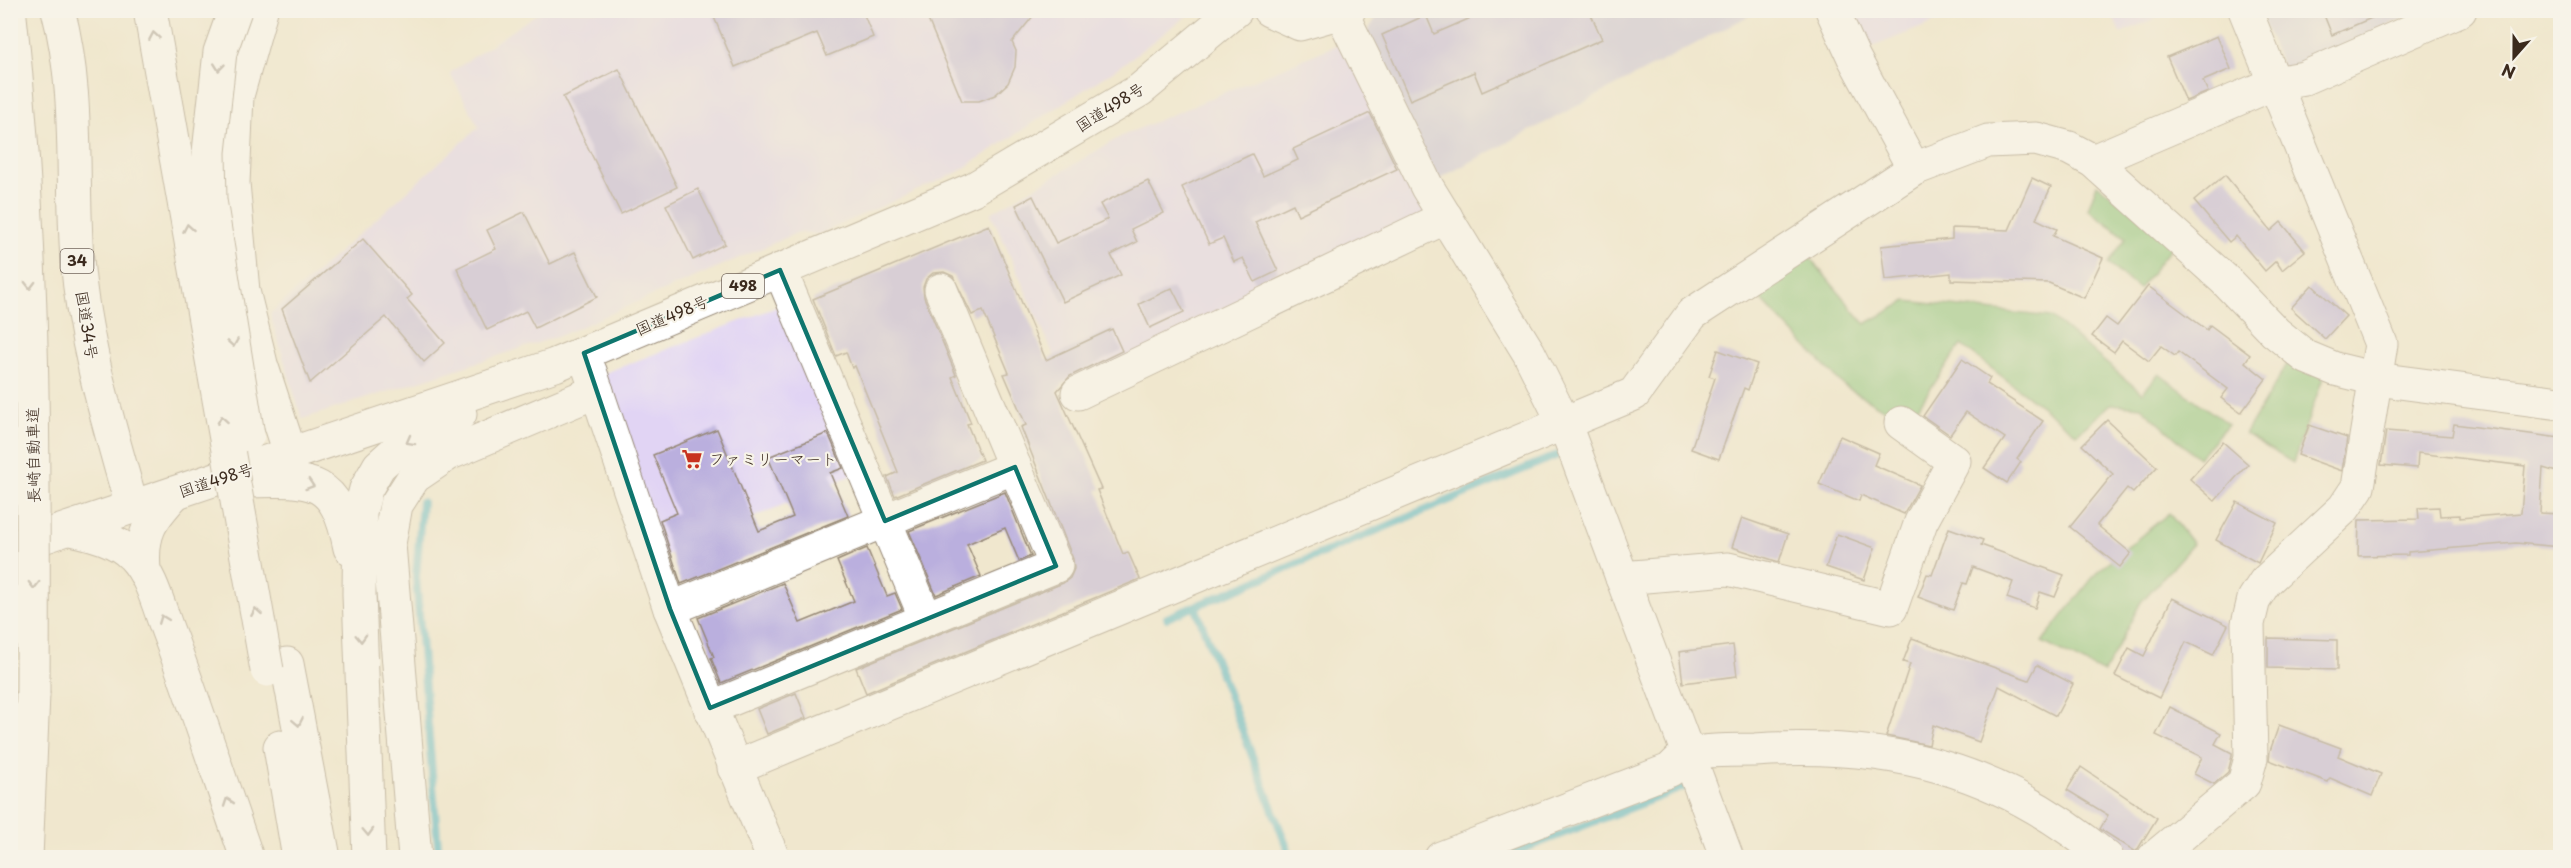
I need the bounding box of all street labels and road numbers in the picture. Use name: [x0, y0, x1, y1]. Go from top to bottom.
street label: 国道498号: [1070, 75, 1149, 137]
road number: 34: [60, 249, 94, 273]
road number: 498: [722, 274, 764, 298]
street label: 国道498号: [631, 288, 712, 340]
street label: 国道34号: [71, 289, 105, 361]
street label: 長崎自動車道: [19, 407, 45, 503]
street label: 国道498号: [175, 456, 256, 502]

